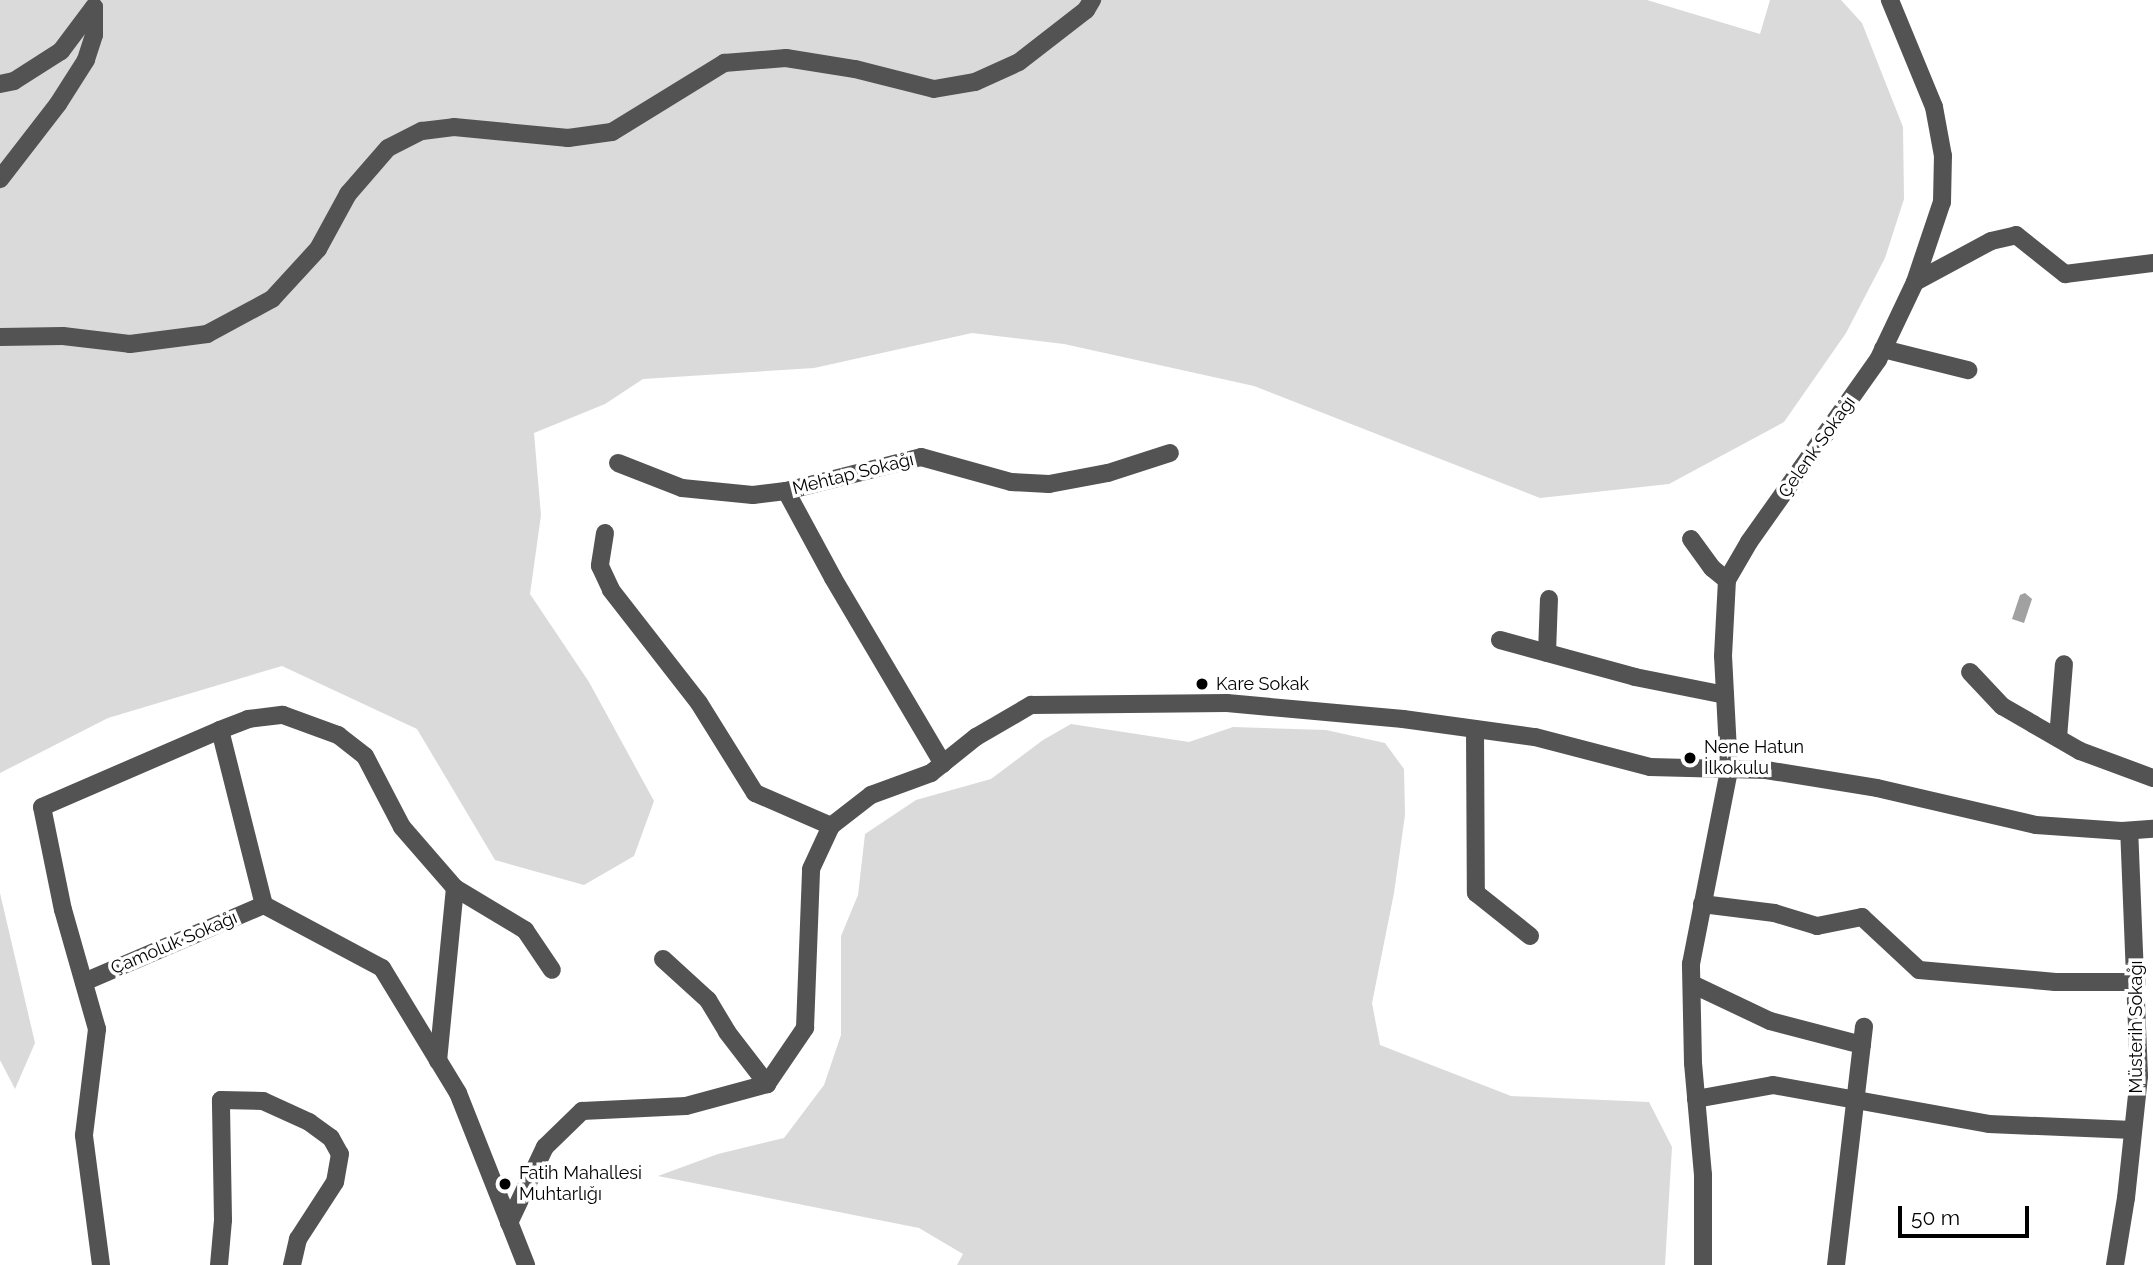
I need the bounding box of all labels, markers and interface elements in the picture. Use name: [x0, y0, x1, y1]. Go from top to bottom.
street label: Çelenk Sokağı: [1774, 392, 1860, 502]
street label: Mehtap Sokağı: [790, 449, 916, 499]
place label: Kare Sokak: [1216, 673, 1309, 695]
marker: Kare Sokak: [1194, 676, 1210, 692]
place label: Nene Hatun İlkokulu: [1704, 737, 1804, 780]
marker: Nene Hatun İlkokulu: [1682, 750, 1698, 766]
street label: Çamoluk Sokağı: [108, 907, 240, 979]
street label: Müsterih Sokağı: [2125, 961, 2147, 1093]
place label: Fatih Mahallesi Muhtarlığı: [519, 1163, 642, 1206]
marker: Fatih Mahallesi Muhtarlığı: [497, 1176, 513, 1192]
scale bar: [1901, 1192, 2032, 1236]
text: 50 m: [1911, 1205, 1960, 1230]

